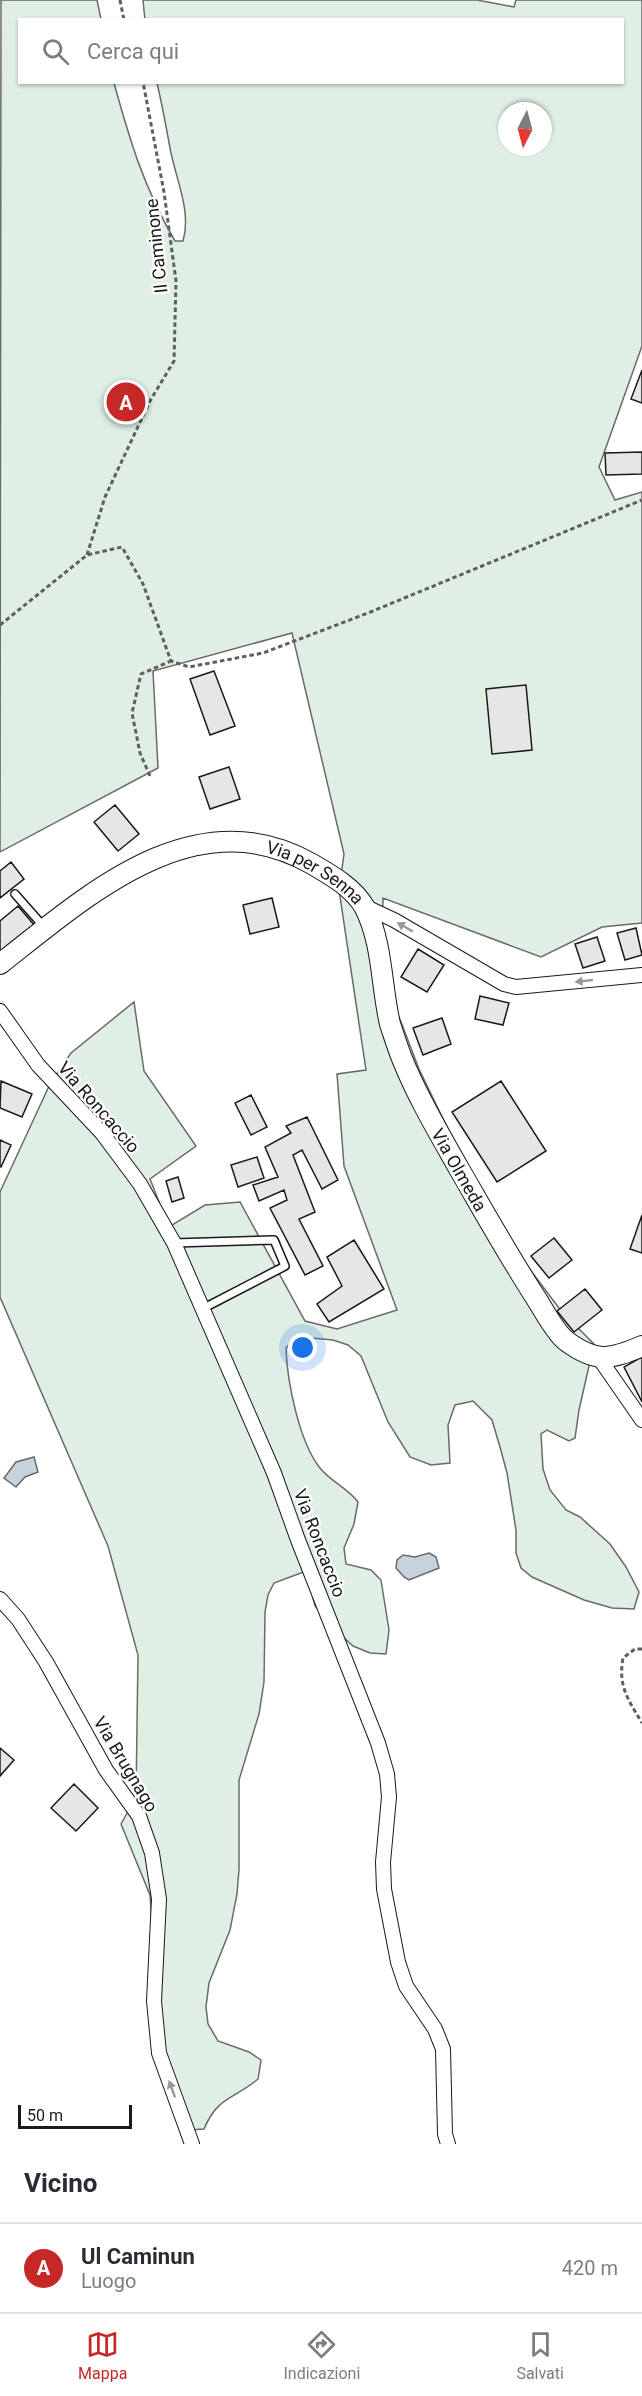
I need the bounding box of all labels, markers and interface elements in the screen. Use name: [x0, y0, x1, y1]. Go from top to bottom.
search box: [18, 18, 624, 84]
icon: search: [39, 35, 72, 68]
text: Cerca qui: [87, 39, 179, 64]
north arrow: [498, 102, 552, 156]
street label: Il Caminone: [141, 198, 171, 294]
pin: A: [106, 380, 146, 424]
street label: Via per Senna: [264, 836, 369, 908]
one-way arrow: [397, 921, 413, 932]
one-way arrow: [574, 976, 593, 986]
street label: Via Roncaccio: [54, 1057, 144, 1157]
street label: Via Olmeda: [428, 1124, 492, 1215]
your location: [288, 1333, 317, 1362]
street label: Via Roncaccio: [290, 1486, 350, 1600]
street label: Via Brugnago: [89, 1712, 163, 1816]
one-way arrow: [167, 2080, 177, 2098]
scale bar: [18, 2102, 132, 2130]
text: 50 m: [27, 2106, 63, 2125]
text: Vicino: [24, 2168, 98, 2198]
text: Ul Caminun: [81, 2244, 195, 2269]
text: A: [37, 2256, 50, 2280]
text: 420 m: [562, 2256, 618, 2280]
text: Luogo: [81, 2269, 136, 2293]
tab: Mappa: [78, 2328, 127, 2383]
tab: Indicazioni: [283, 2328, 360, 2383]
tab: Salvati: [516, 2328, 564, 2383]

